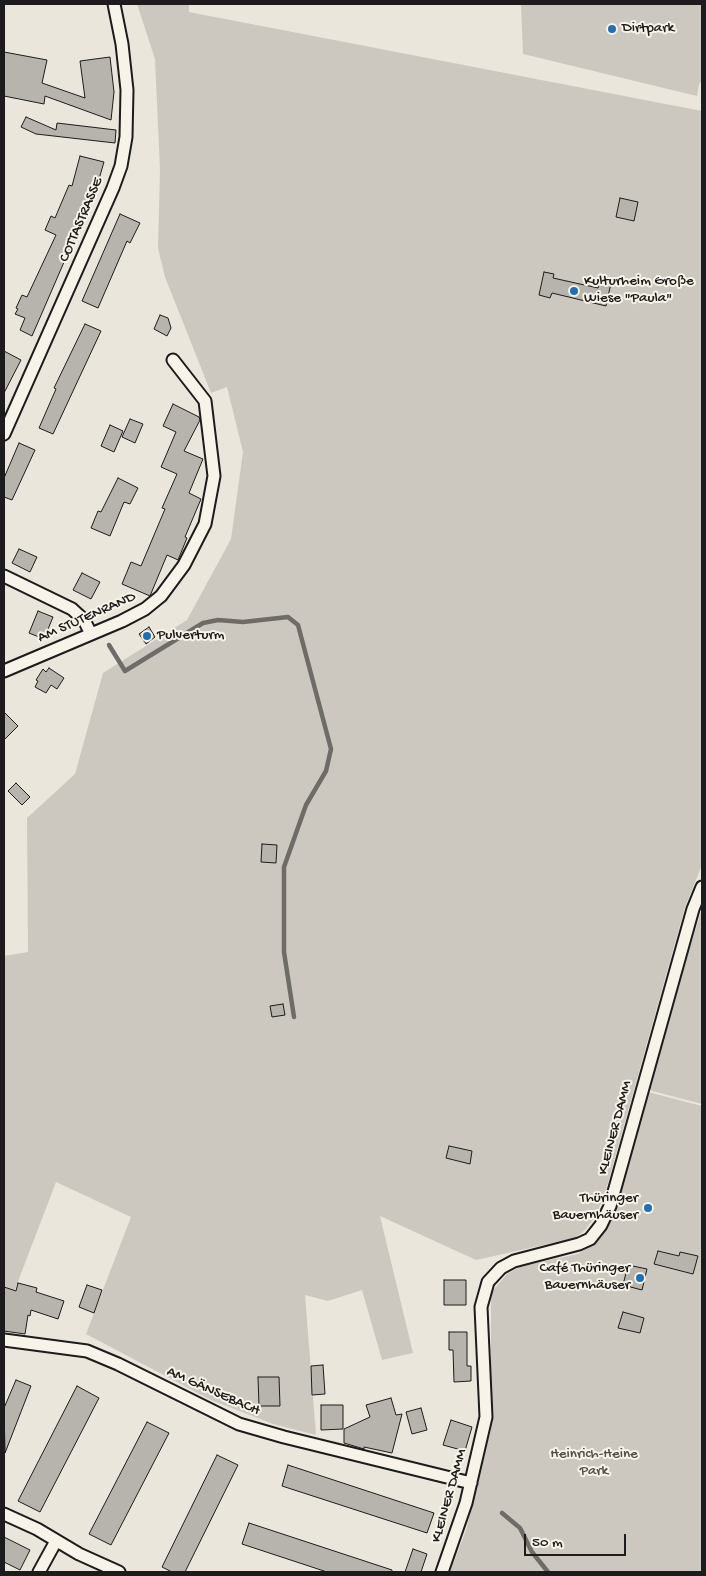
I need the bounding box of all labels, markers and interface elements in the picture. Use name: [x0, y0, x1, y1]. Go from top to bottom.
place label: Dirtpark: [622, 20, 674, 38]
marker: Dirtpark: [606, 23, 618, 35]
street label: COTTASTRASSE: [56, 175, 108, 265]
place label: Kulturheim Große Wiese "Paula": [584, 273, 694, 308]
marker: Kulturheim Große Wiese "Paula": [568, 285, 580, 297]
street label: AM STUTENRAND: [35, 588, 139, 648]
place label: Pulverturm: [157, 627, 224, 645]
marker: Pulverturm: [141, 630, 153, 642]
street label: KLEINER DAMM: [595, 1079, 637, 1177]
place label: Thüringer Bauernhäuser: [553, 1190, 638, 1225]
marker: Thüringer Bauernhäuser: [642, 1202, 654, 1214]
place label: Café Thüringer Bauernhäuser: [540, 1260, 630, 1295]
marker: Café Thüringer Bauernhäuser: [634, 1272, 646, 1284]
street label: AM GÄNSEBACH: [163, 1363, 263, 1421]
park label: Heinrich-Heine Park: [550, 1446, 638, 1481]
street label: KLEINER DAMM: [428, 1447, 472, 1545]
scale bar: [526, 1524, 628, 1556]
text: 50 m: [532, 1534, 563, 1552]

